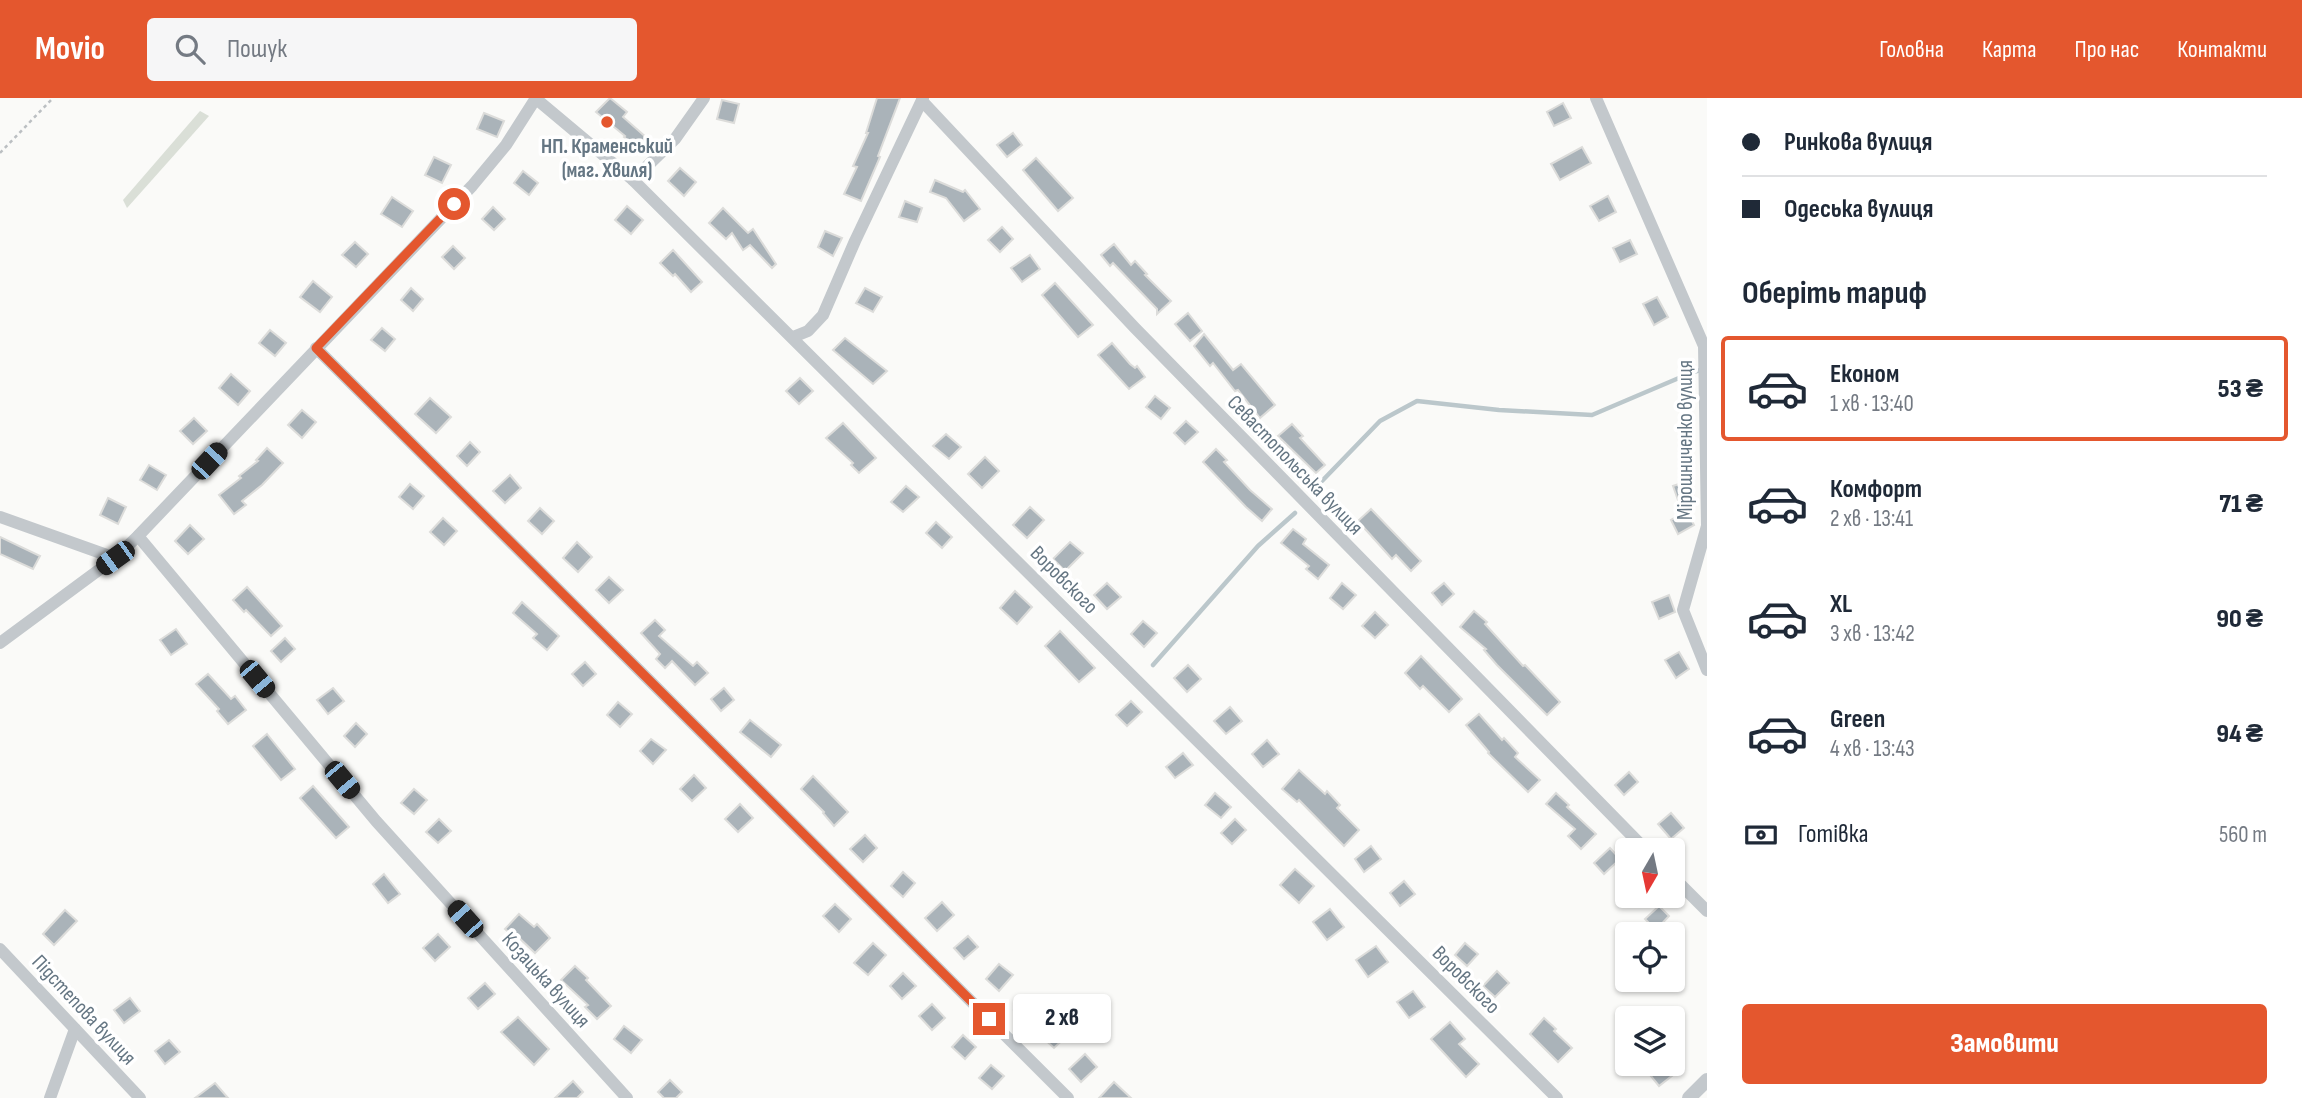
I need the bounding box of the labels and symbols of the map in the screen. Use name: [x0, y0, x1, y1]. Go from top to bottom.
marker: НП. Краменський (маг. Хвиля): [599, 114, 615, 130]
place label: НП. Краменський (маг. Хвиля): [541, 134, 673, 183]
route start: [438, 188, 470, 220]
street label: Мірошниченко вулиця: [1673, 360, 1698, 520]
street label: Севастопольська вулиця: [1222, 390, 1368, 540]
car: [187, 438, 232, 484]
car: [92, 537, 139, 579]
street label: Воровского: [1025, 541, 1103, 619]
car: [236, 656, 279, 702]
car: [321, 757, 364, 803]
north arrow: [1615, 838, 1685, 908]
car: [444, 896, 487, 942]
street label: Козацька вулиця: [497, 927, 595, 1033]
street label: Воровского: [1427, 941, 1505, 1019]
street label: Підстепова вулиця: [27, 950, 141, 1070]
callout: 2 хв: [1014, 995, 1112, 1044]
route end: [973, 1003, 1005, 1035]

